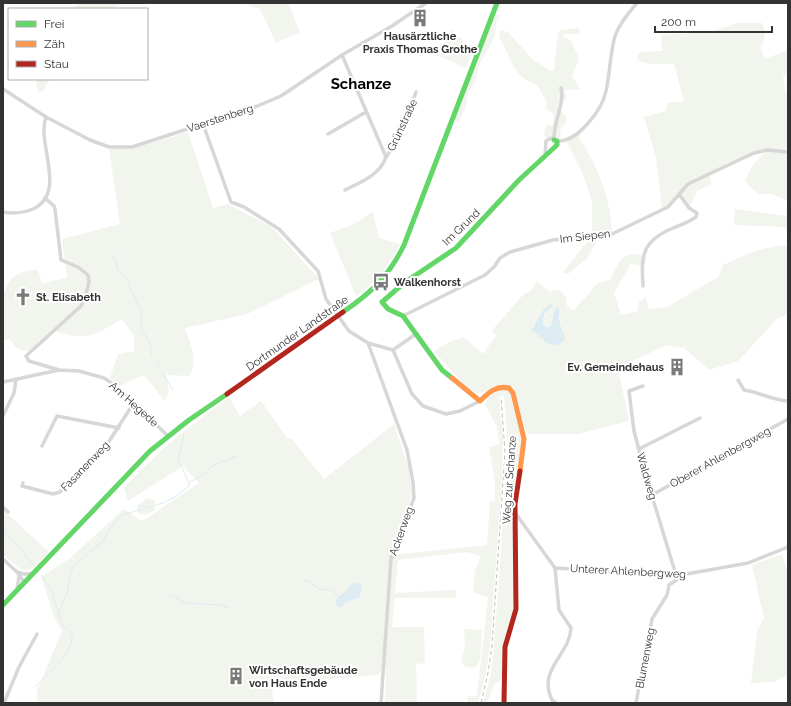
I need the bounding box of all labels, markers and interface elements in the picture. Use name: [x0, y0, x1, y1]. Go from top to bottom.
legend: [8, 8, 148, 80]
building icon: Hausärztliche Praxis Thomas Grothe: [410, 8, 430, 28]
scale bar: [655, 8, 772, 34]
text: 200 m: [661, 15, 696, 29]
text: Frei: [44, 17, 64, 31]
place label: Hausärztliche Praxis Thomas Grothe: [363, 30, 478, 56]
text: Zäh: [44, 37, 65, 51]
text: Stau: [44, 57, 69, 71]
district label: Schanze: [331, 75, 391, 93]
street label: Grünstraße: [385, 97, 420, 153]
street label: Vaerstenberg: [185, 102, 255, 135]
street label: Im Grund: [440, 206, 483, 248]
street label: Im Siepen: [559, 227, 611, 246]
bus stop icon: Walkenhorst: [371, 272, 391, 292]
place label: Walkenhorst: [394, 276, 462, 289]
church icon: St. Elisabeth: [13, 287, 33, 307]
place label: St. Elisabeth: [36, 291, 101, 304]
street label: Dortmunder Landstraße: [244, 293, 351, 374]
building icon: Ev. Gemeindehaus: [667, 357, 687, 377]
place label: Ev. Gemeindehaus: [567, 361, 665, 374]
street label: Am Hegede: [107, 379, 161, 430]
street label: Oberer Ahlenbergweg: [668, 424, 773, 491]
street label: Weg zur Schanze: [500, 435, 519, 525]
street label: Fasanenweg: [58, 439, 112, 494]
street label: Waldweg: [634, 451, 659, 501]
street label: Ackerweg: [387, 505, 416, 557]
street label: Unterer Ahlenbergweg: [570, 562, 686, 581]
street label: Blumenweg: [633, 627, 658, 690]
place label: Wirtschaftsgebäude von Haus Ende: [249, 664, 358, 690]
building icon: Wirtschaftsgebäude von Haus Ende: [226, 666, 246, 686]

